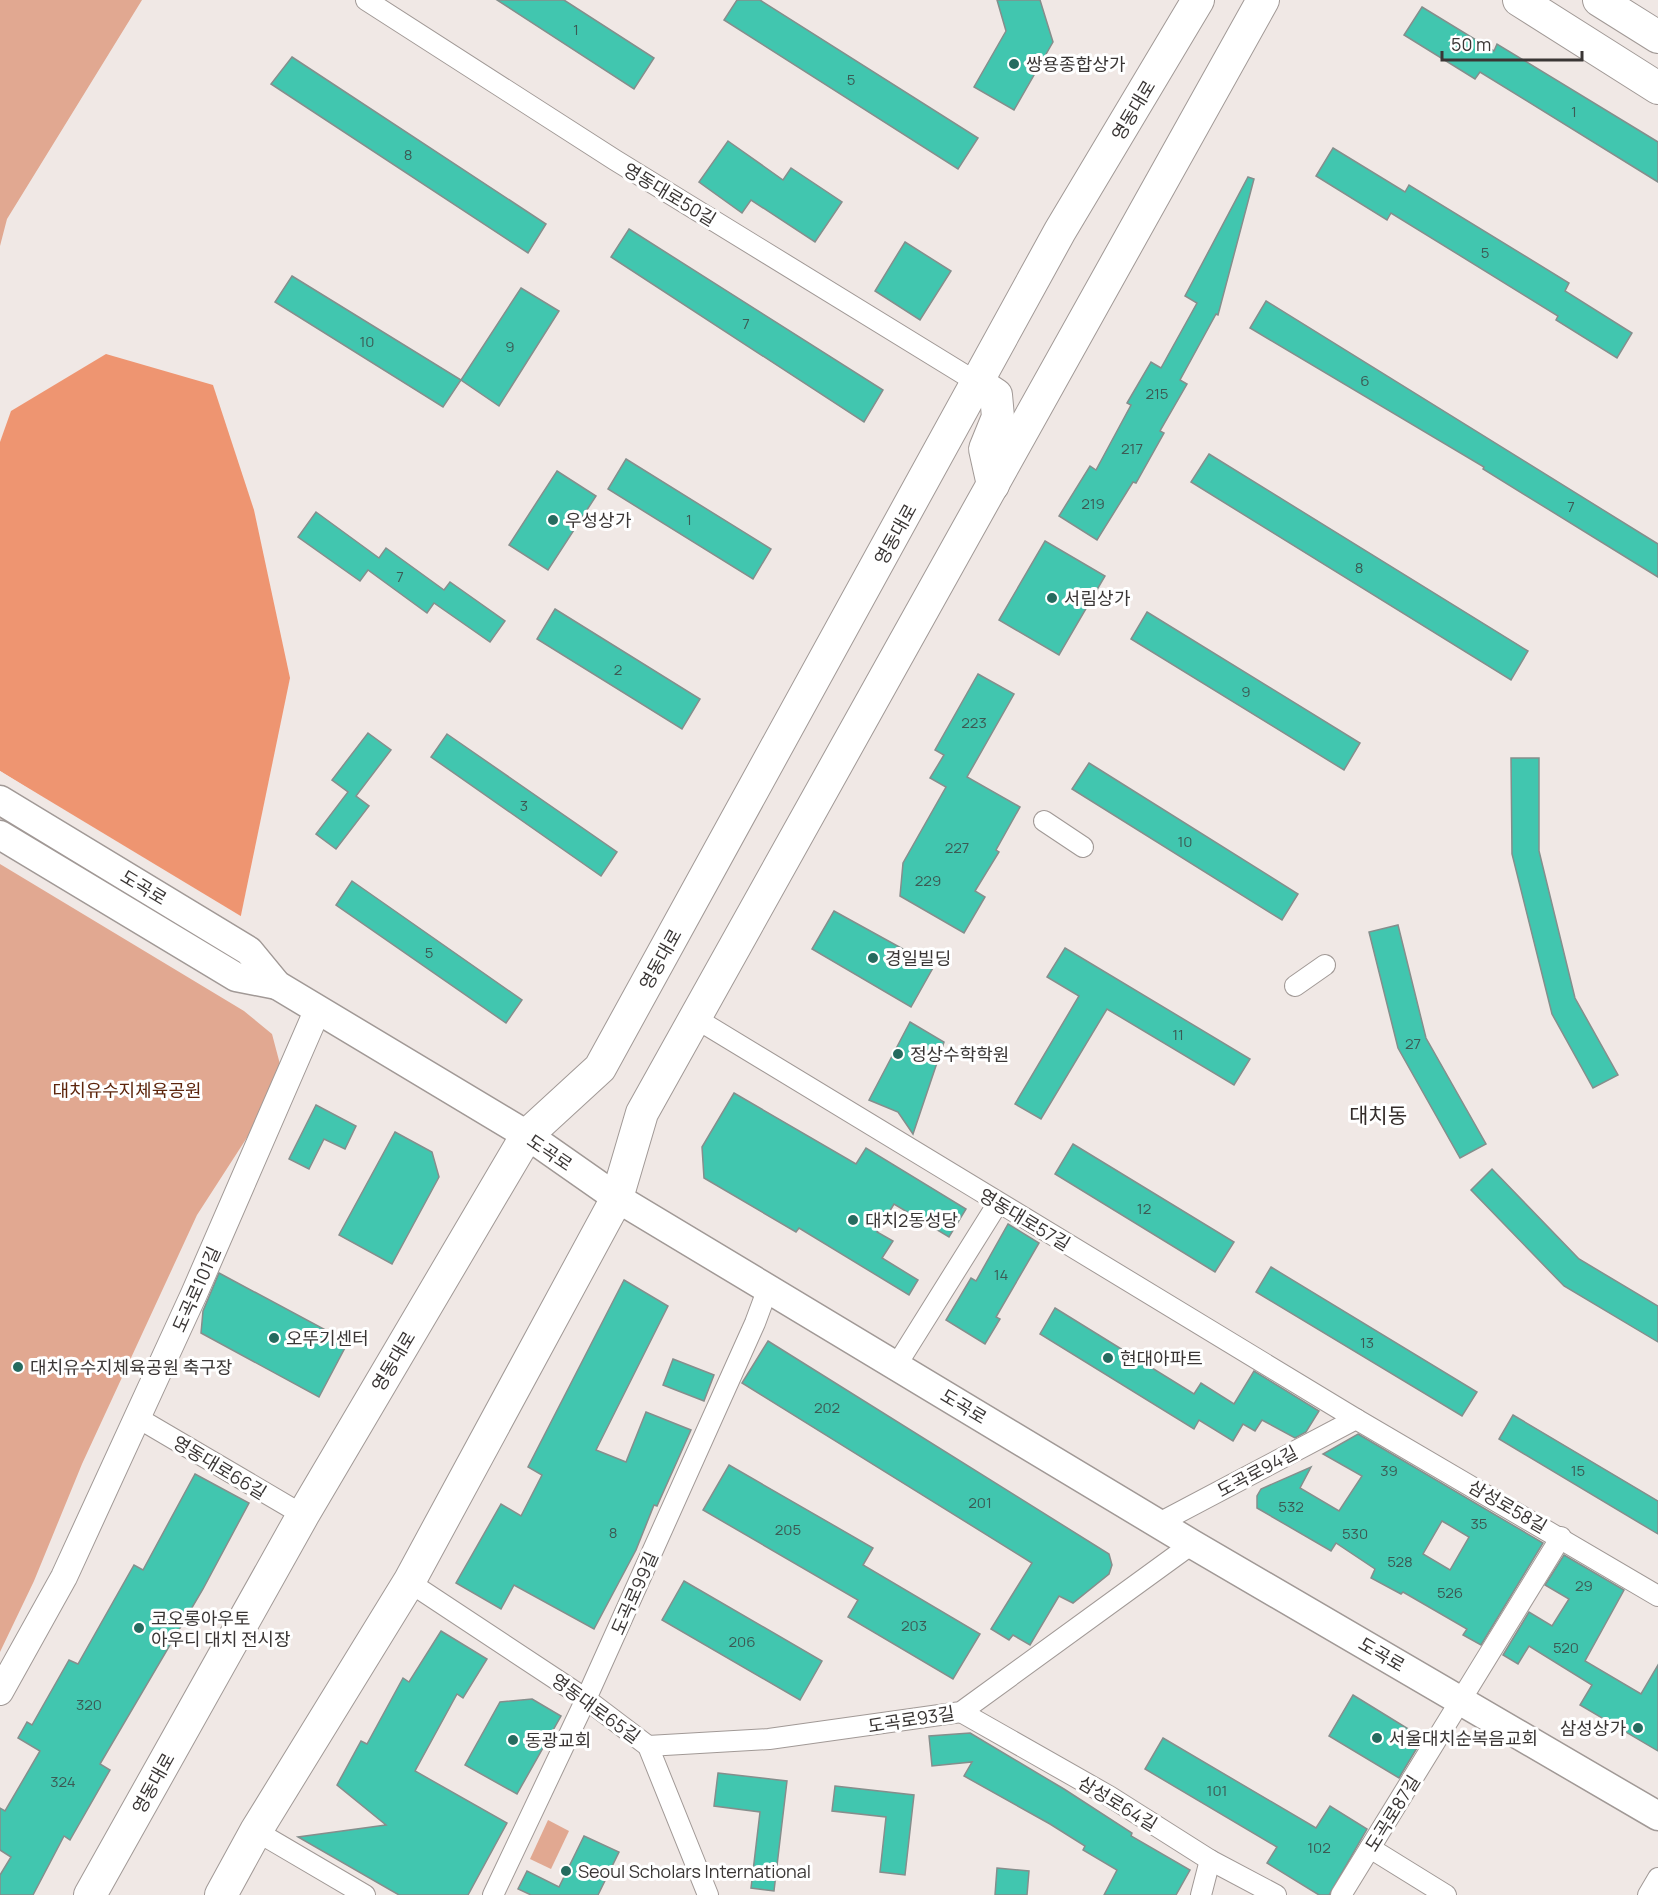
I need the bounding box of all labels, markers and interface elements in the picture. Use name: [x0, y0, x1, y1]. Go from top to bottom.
house number: 1: [573, 19, 579, 40]
scale bar: [1442, 24, 1582, 62]
text: 50 m: [1451, 32, 1491, 56]
place label: 쌍용종합상가: [1026, 52, 1126, 76]
marker: 쌍용종합상가: [1007, 57, 1021, 71]
house number: 5: [847, 69, 855, 90]
street label: 영동대로: [1106, 75, 1160, 145]
house number: 1: [1571, 101, 1577, 122]
house number: 8: [404, 144, 412, 165]
street label: 영동대로50길: [619, 157, 721, 231]
house number: 5: [1481, 242, 1489, 263]
house number: 7: [742, 313, 750, 334]
house number: 10: [360, 331, 375, 352]
house number: 9: [505, 336, 515, 357]
house number: 6: [1360, 370, 1370, 391]
house number: 215: [1145, 383, 1169, 404]
house number: 217: [1121, 438, 1143, 459]
house number: 219: [1081, 493, 1105, 514]
house number: 7: [1567, 496, 1575, 517]
street label: 영동대로: [868, 499, 922, 569]
place label: 우성상가: [565, 508, 632, 532]
house number: 1: [686, 509, 692, 530]
marker: 우성상가: [546, 513, 560, 527]
house number: 8: [1355, 557, 1363, 578]
house number: 7: [396, 566, 404, 587]
place label: 서림상가: [1064, 586, 1131, 610]
marker: 서림상가: [1045, 591, 1059, 605]
house number: 2: [614, 659, 622, 680]
house number: 9: [1241, 681, 1251, 702]
house number: 223: [961, 712, 987, 733]
house number: 3: [520, 795, 528, 816]
house number: 10: [1178, 831, 1193, 852]
house number: 227: [945, 837, 969, 858]
street label: 도곡로: [117, 864, 171, 910]
house number: 229: [915, 870, 941, 891]
street label: 영동대로: [633, 924, 687, 994]
house number: 5: [425, 942, 433, 963]
place label: 경일빌딩: [885, 946, 951, 970]
marker: 경일빌딩: [866, 951, 880, 965]
house number: 11: [1172, 1024, 1184, 1045]
house number: 27: [1405, 1033, 1421, 1054]
place label: 정상수학학원: [910, 1042, 1009, 1066]
marker: 정상수학학원: [891, 1047, 905, 1061]
park label: 대치유수지체육공원: [52, 1078, 202, 1102]
district label: 대치동: [1349, 1101, 1407, 1129]
street label: 도곡로: [523, 1128, 577, 1176]
street label: 영동대로57길: [975, 1182, 1075, 1256]
house number: 12: [1137, 1198, 1151, 1219]
place label: 대치2동성당: [865, 1208, 958, 1232]
marker: 대치2동성당: [846, 1213, 860, 1227]
street label: 도곡로101길: [166, 1242, 226, 1336]
house number: 14: [994, 1264, 1008, 1285]
place label: 오뚜기센터: [286, 1326, 369, 1350]
street label: 영동대로: [366, 1326, 420, 1396]
marker: 오뚜기센터: [267, 1331, 281, 1345]
house number: 13: [1360, 1332, 1374, 1353]
place label: 현대아파트: [1120, 1346, 1203, 1370]
marker: 현대아파트: [1101, 1351, 1115, 1365]
place label: 대치유수지체육공원 축구장: [30, 1355, 232, 1379]
marker: 대치유수지체육공원 축구장: [11, 1360, 25, 1374]
street label: 도곡로: [937, 1383, 991, 1429]
house number: 202: [814, 1397, 840, 1418]
street label: 영동대로66길: [169, 1430, 271, 1504]
street label: 도곡로94길: [1213, 1440, 1301, 1502]
house number: 39: [1380, 1460, 1398, 1481]
house number: 15: [1571, 1460, 1585, 1481]
street label: 삼성로58길: [1464, 1474, 1552, 1538]
house number: 201: [968, 1492, 992, 1513]
house number: 532: [1278, 1496, 1304, 1517]
house number: 35: [1471, 1513, 1487, 1534]
house number: 205: [775, 1519, 801, 1540]
house number: 8: [609, 1522, 617, 1543]
house number: 530: [1342, 1523, 1368, 1544]
street label: 도곡로99길: [605, 1548, 663, 1638]
house number: 528: [1387, 1551, 1413, 1572]
house number: 29: [1575, 1575, 1593, 1596]
house number: 526: [1437, 1582, 1463, 1603]
place label: 코오롱아우토 아우디 대치 전시장: [151, 1606, 291, 1651]
house number: 203: [901, 1615, 927, 1636]
marker: 코오롱아우토 아우디 대치 전시장: [132, 1621, 146, 1635]
house number: 206: [728, 1631, 756, 1652]
street label: 도곡로: [1354, 1631, 1410, 1677]
house number: 520: [1553, 1637, 1579, 1658]
street label: 영동대로65길: [547, 1668, 645, 1748]
house number: 320: [76, 1694, 102, 1715]
street label: 도곡로93길: [866, 1700, 956, 1738]
place label: 삼성상가: [1560, 1716, 1626, 1740]
marker: 삼성상가: [1631, 1721, 1645, 1735]
place label: 서울대치순복음교회: [1389, 1726, 1538, 1750]
place label: 동광교회: [525, 1728, 591, 1752]
marker: 서울대치순복음교회: [1370, 1731, 1384, 1745]
marker: 동광교회: [506, 1733, 520, 1747]
street label: 영동대로: [126, 1748, 180, 1818]
street label: 삼성로64길: [1074, 1770, 1162, 1836]
street label: 도곡로87길: [1359, 1770, 1425, 1856]
house number: 324: [50, 1771, 76, 1792]
house number: 101: [1207, 1780, 1227, 1801]
house number: 102: [1307, 1837, 1331, 1858]
place label: Seoul Scholars International: [578, 1859, 811, 1883]
marker: Seoul Scholars International: [559, 1864, 573, 1878]

